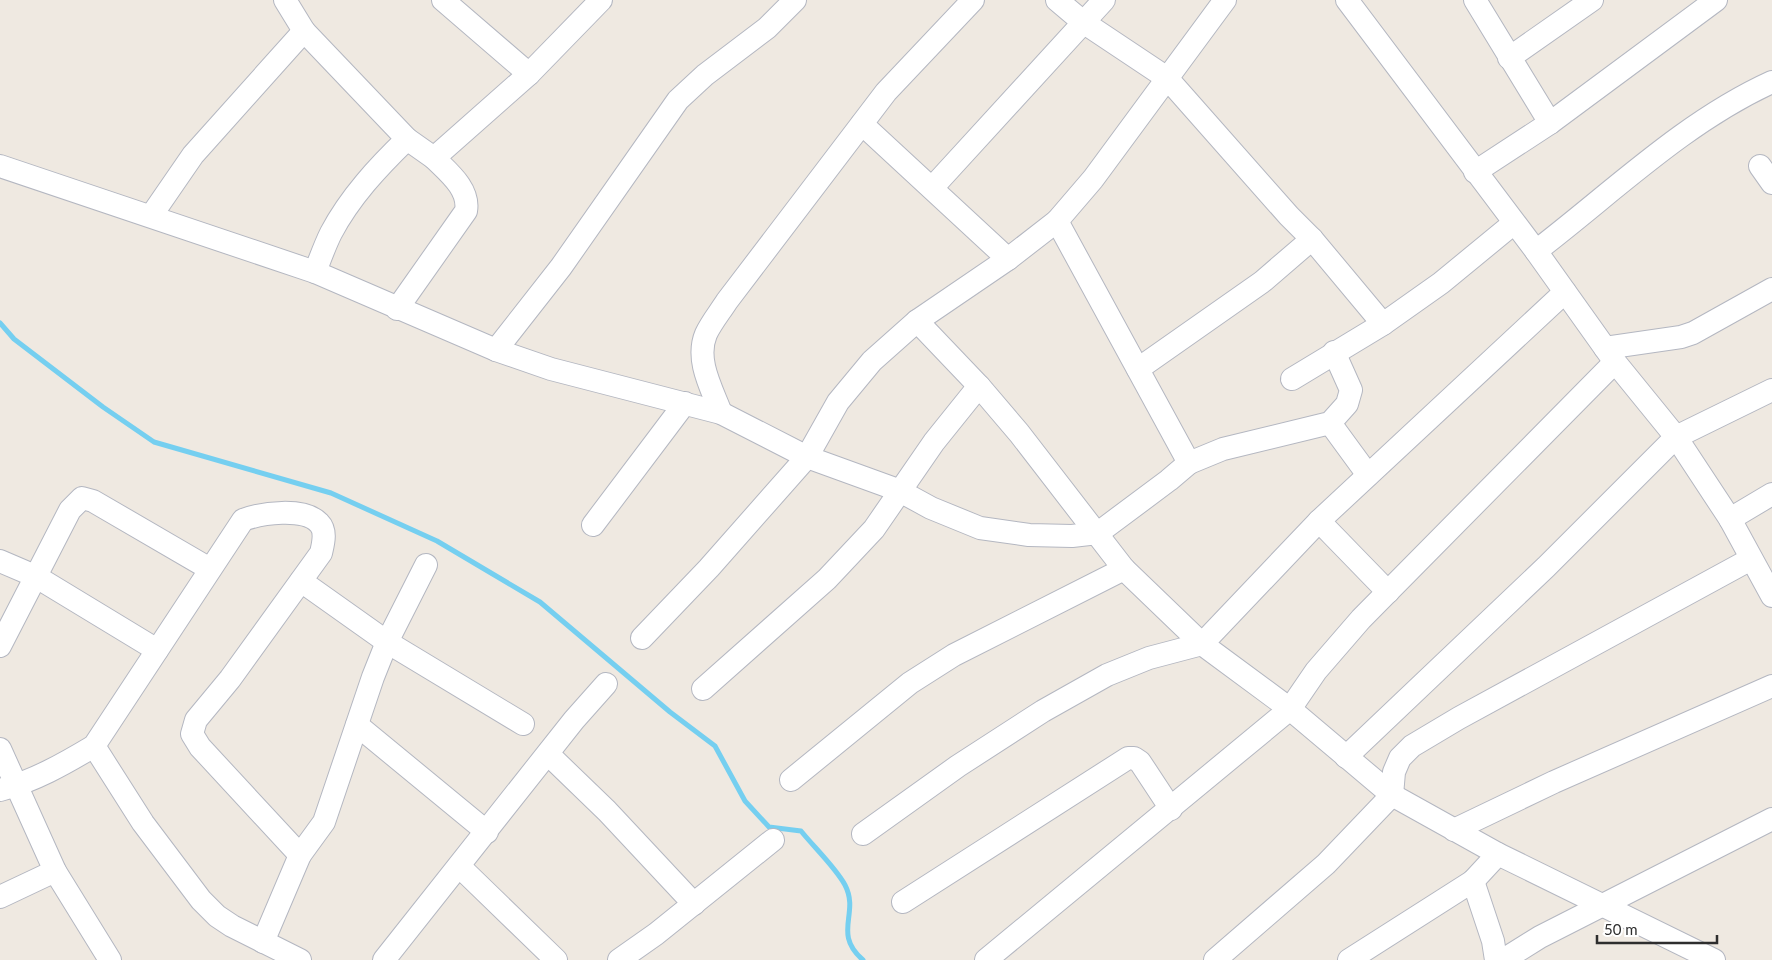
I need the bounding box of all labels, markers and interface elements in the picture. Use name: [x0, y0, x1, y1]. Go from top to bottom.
scale bar: [1597, 912, 1717, 944]
text: 50 m: [1604, 920, 1638, 938]

